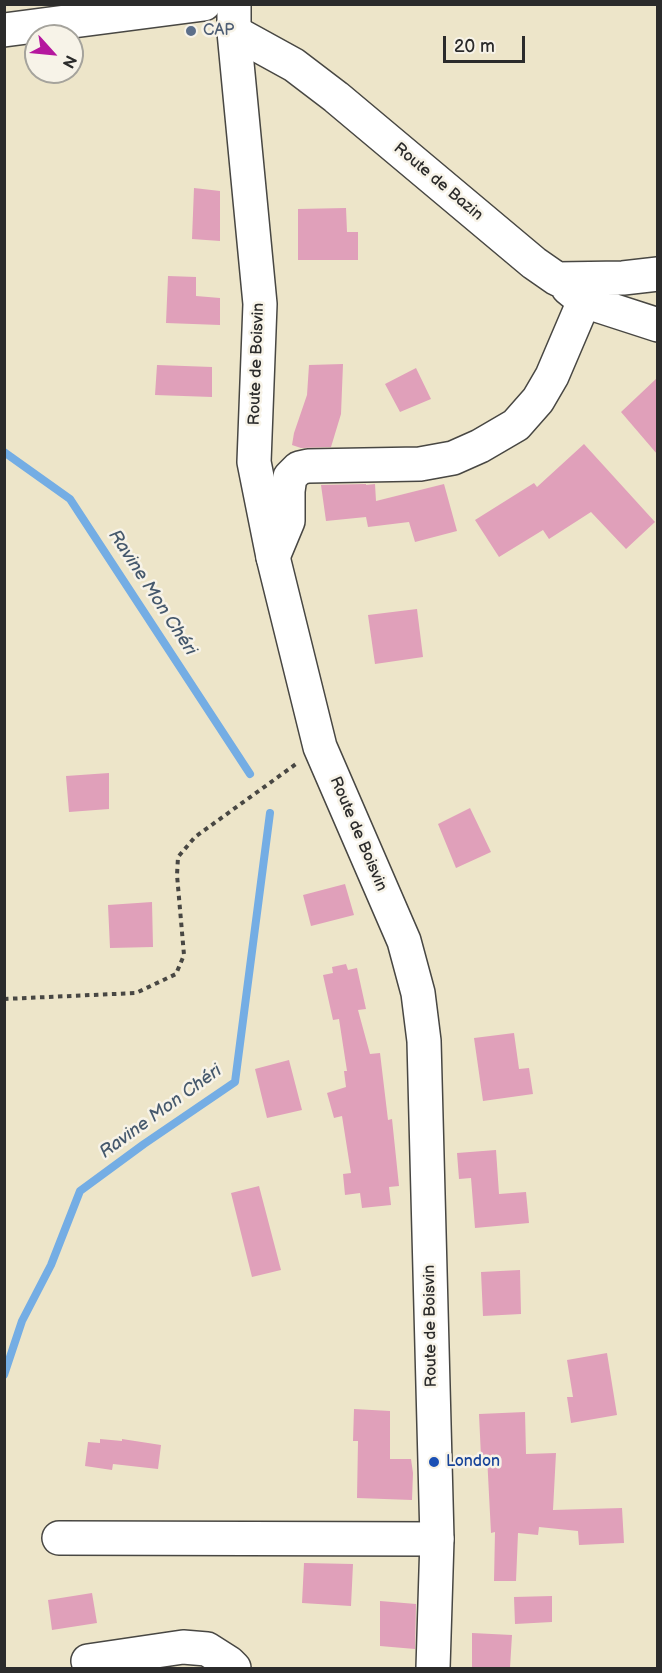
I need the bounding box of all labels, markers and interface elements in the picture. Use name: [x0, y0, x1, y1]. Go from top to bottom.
place label: CAP: [203, 21, 234, 41]
north arrow: [24, 24, 84, 84]
marker: CAP: [184, 24, 198, 38]
scale bar: [446, 24, 528, 62]
text: 20 m: [454, 36, 495, 57]
text: N: [58, 52, 80, 71]
street label: Route de Bazin: [389, 139, 487, 225]
street label: Route de Boisvin: [245, 302, 269, 426]
water label: Ravine Mon Chéri: [103, 526, 201, 660]
street label: Route de Boisvin: [325, 774, 391, 894]
water label: Ravine Mon Chéri: [96, 1061, 226, 1163]
street label: Route de Boisvin: [420, 1265, 442, 1387]
place label: London: [446, 1452, 500, 1472]
marker: London: [427, 1455, 441, 1469]

